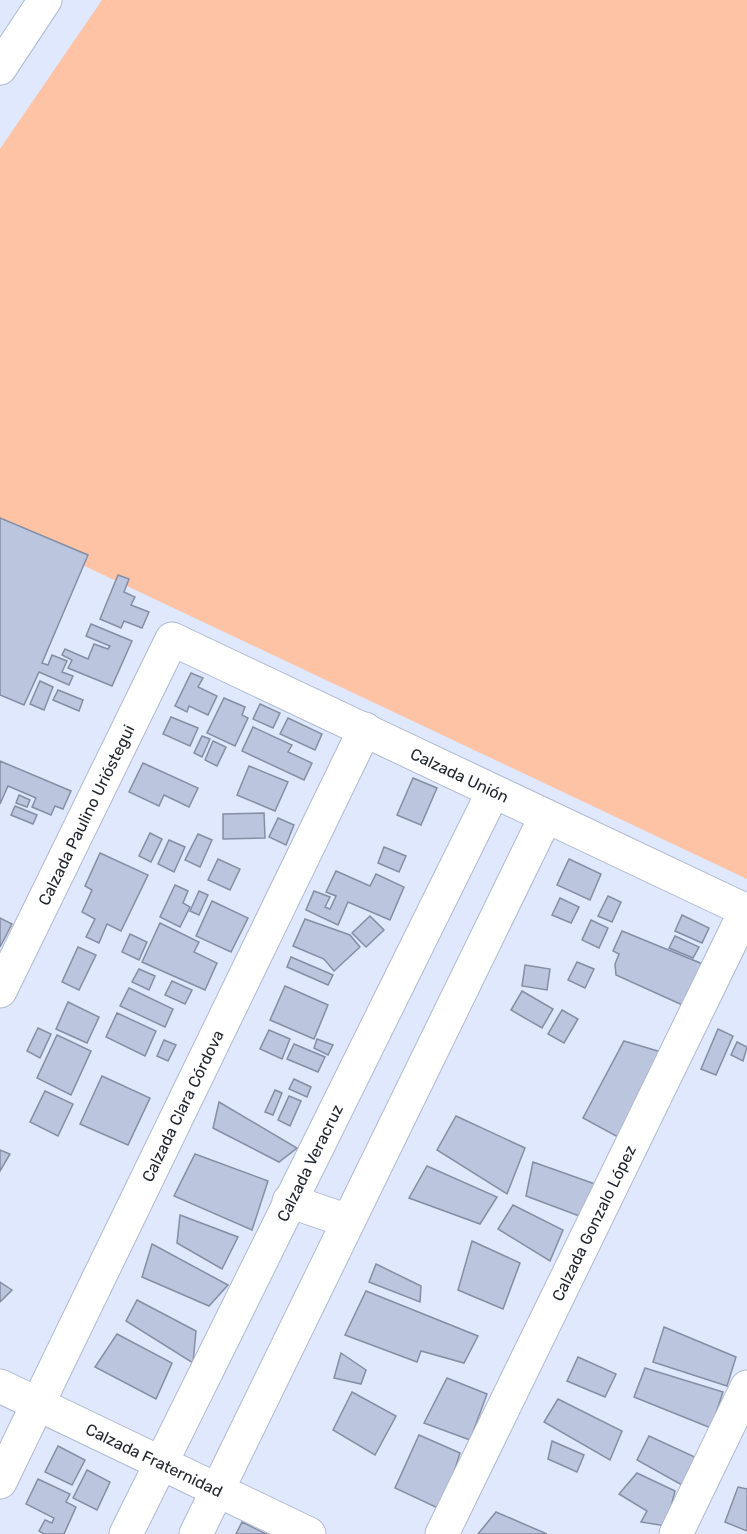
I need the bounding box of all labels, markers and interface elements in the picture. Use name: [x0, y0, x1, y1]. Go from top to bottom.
street label: Calzada Paulino Urióstegui: [34, 722, 139, 909]
street label: Calzada Unión: [407, 744, 512, 807]
street label: Calzada Clara Córdova: [138, 1027, 228, 1185]
street label: Calzada Veracruz: [273, 1101, 347, 1225]
street label: Calzada Gonzalo López: [548, 1142, 640, 1304]
street label: Calzada Fraternidad: [83, 1419, 225, 1501]

